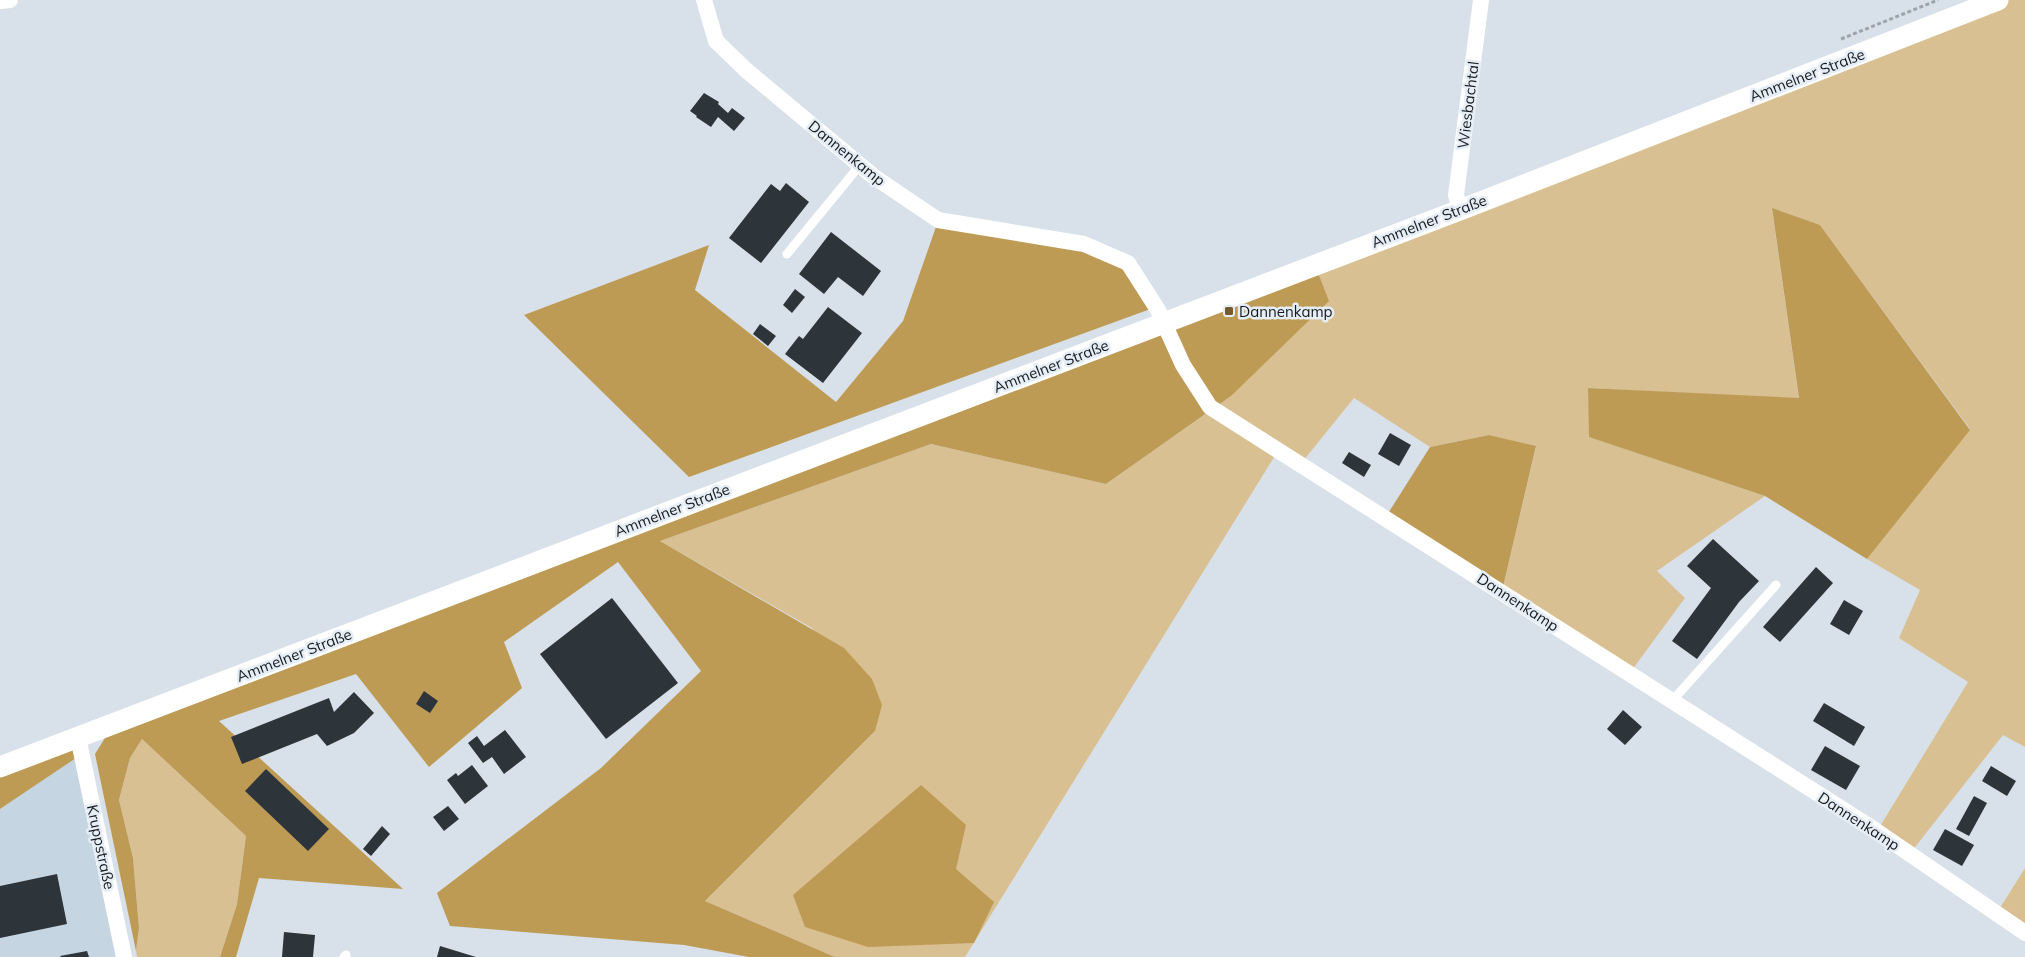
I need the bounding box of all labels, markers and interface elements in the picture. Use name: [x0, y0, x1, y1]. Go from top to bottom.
street label: Ammelner Straße: [1747, 44, 1867, 106]
street label: Wiesbachtal: [1453, 60, 1483, 150]
street label: Dannenkamp: [805, 116, 889, 190]
street label: Ammelner Straße: [1369, 190, 1489, 252]
place label: Dannenkamp: [1239, 302, 1333, 321]
marker: Dannenkamp: [1223, 305, 1235, 317]
street label: Ammelner Straße: [991, 335, 1111, 397]
street label: Ammelner Straße: [612, 479, 732, 541]
street label: Dannenkamp: [1474, 569, 1562, 635]
street label: Ammelner Straße: [234, 624, 354, 686]
street label: Dannenkamp: [1815, 788, 1903, 854]
street label: Kruppstraße: [83, 803, 119, 891]

